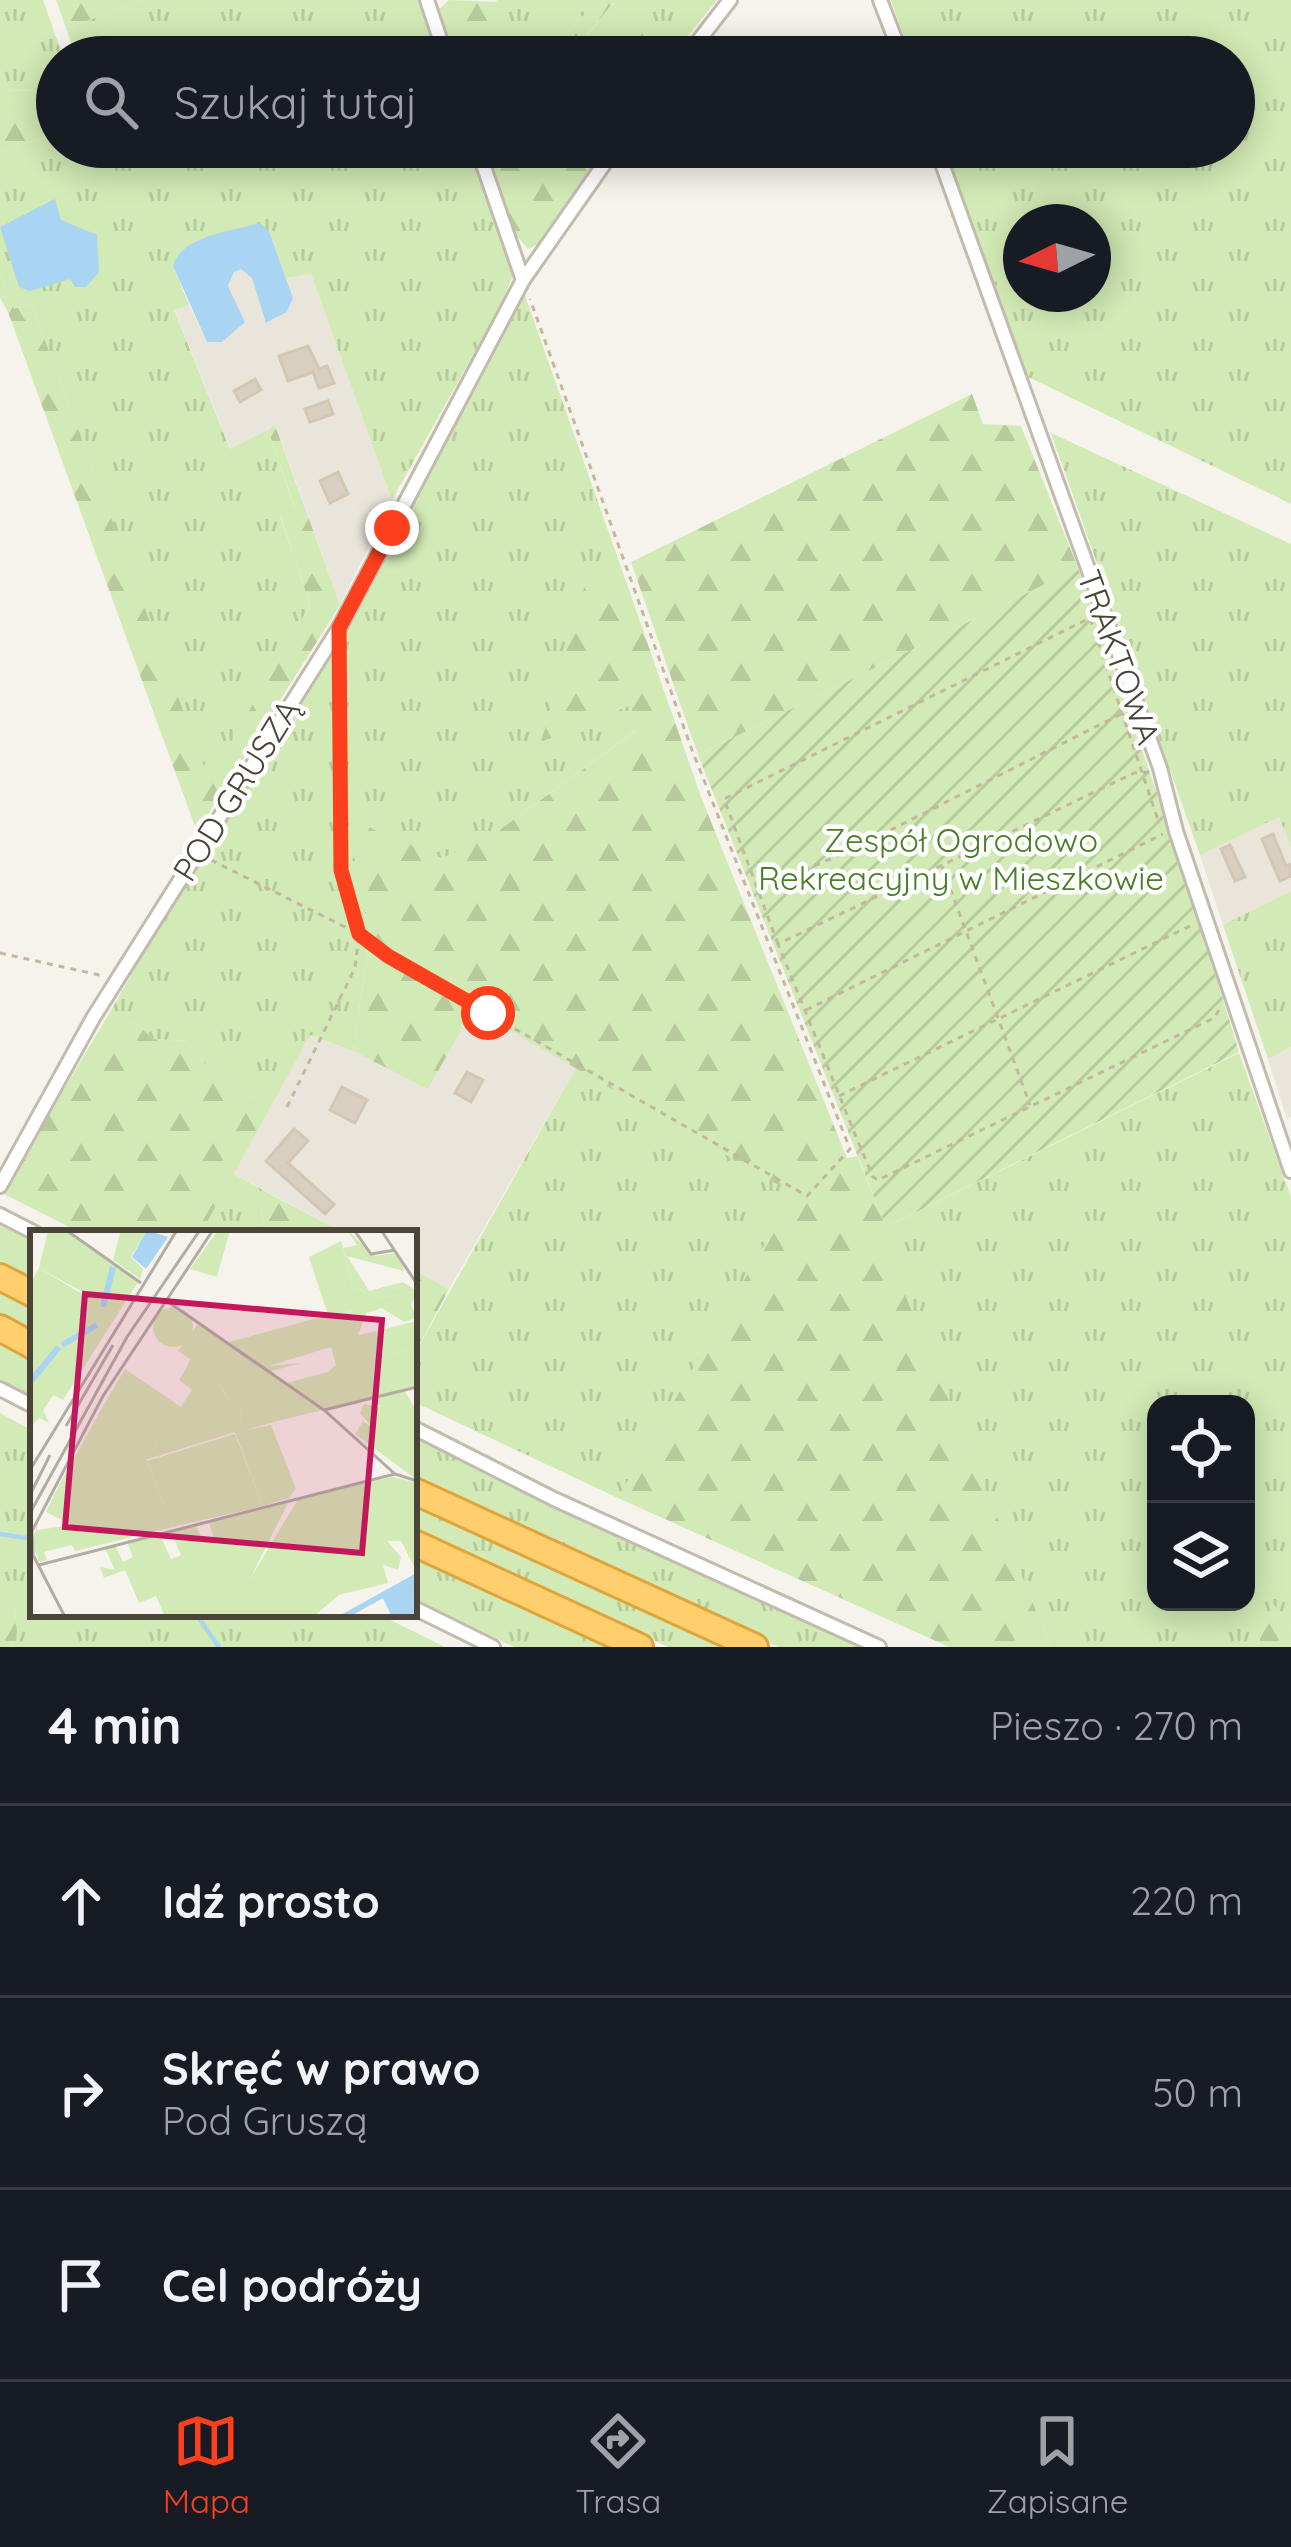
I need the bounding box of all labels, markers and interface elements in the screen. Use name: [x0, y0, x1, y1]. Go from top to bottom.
search box: [36, 36, 1255, 168]
icon: search: [78, 69, 144, 135]
text: Szukaj tutaj: [174, 74, 418, 130]
north arrow: [1003, 204, 1111, 312]
route end: [365, 501, 419, 555]
street label: TRAKTOWA: [1069, 564, 1170, 750]
street label: POD GRUSZĄ: [163, 691, 308, 888]
park label: Zespół Ogrodowo Rekreacyjny w Mieszkowie: [758, 819, 1164, 898]
route start: [461, 986, 515, 1040]
inset map: [30, 1230, 417, 1617]
map controls: [1147, 1395, 1255, 1611]
button: locate: [1147, 1395, 1255, 1503]
button: layers: [1147, 1503, 1255, 1611]
text: 4 min: [48, 1693, 182, 1757]
text: Pieszo · 270 m: [990, 1701, 1243, 1750]
icon: ahead: [48, 1868, 114, 1934]
text: Idź prosto: [162, 1873, 380, 1929]
text: 220 m: [1130, 1876, 1243, 1925]
text: Skręć w prawo: [162, 2040, 481, 2096]
icon: right: [48, 2060, 114, 2126]
text: 50 m: [1152, 2068, 1243, 2117]
text: Pod Gruszą: [162, 2096, 368, 2145]
icon: arrive: [48, 2252, 114, 2318]
text: Cel podróży: [162, 2257, 422, 2313]
tab: Mapa: [163, 2408, 250, 2521]
tab: Trasa: [575, 2408, 661, 2521]
tab: Zapisane: [987, 2408, 1128, 2521]

